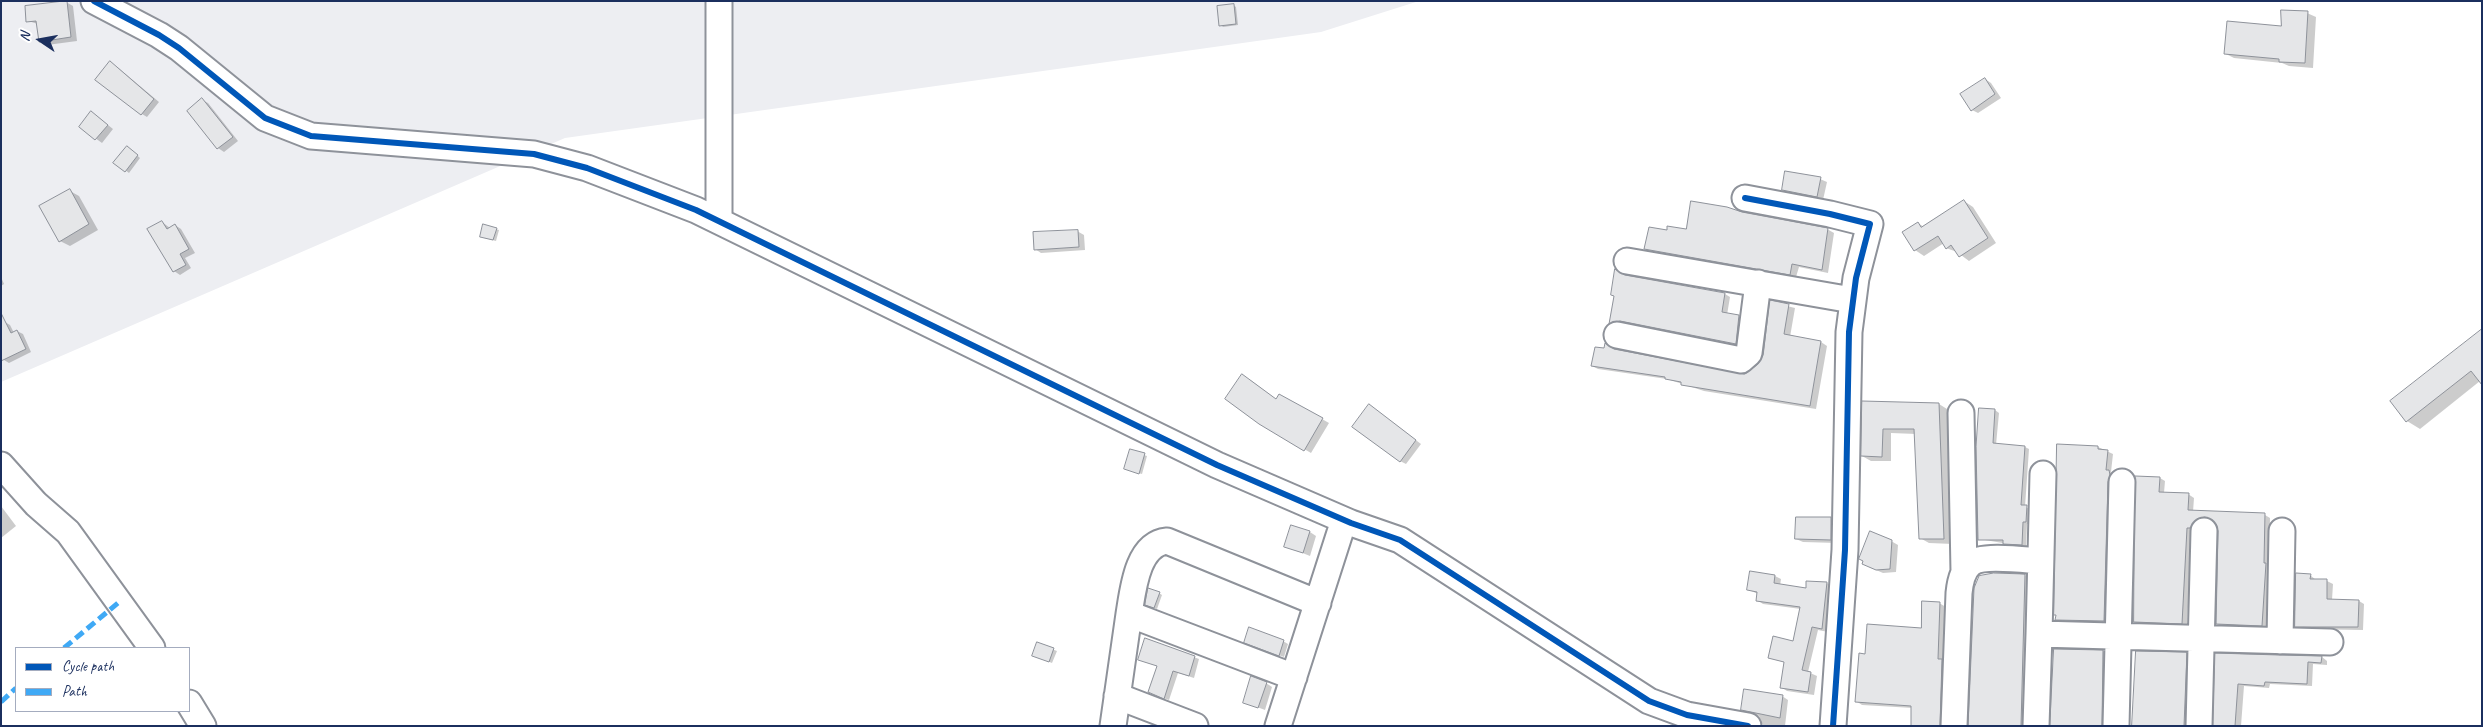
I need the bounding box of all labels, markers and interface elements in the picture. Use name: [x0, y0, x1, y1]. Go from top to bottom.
north arrow: [15, 15, 65, 65]
text: N: [16, 31, 34, 43]
legend: [15, 647, 190, 712]
text: Cycle path: [62, 657, 114, 676]
text: Path: [62, 682, 87, 701]

